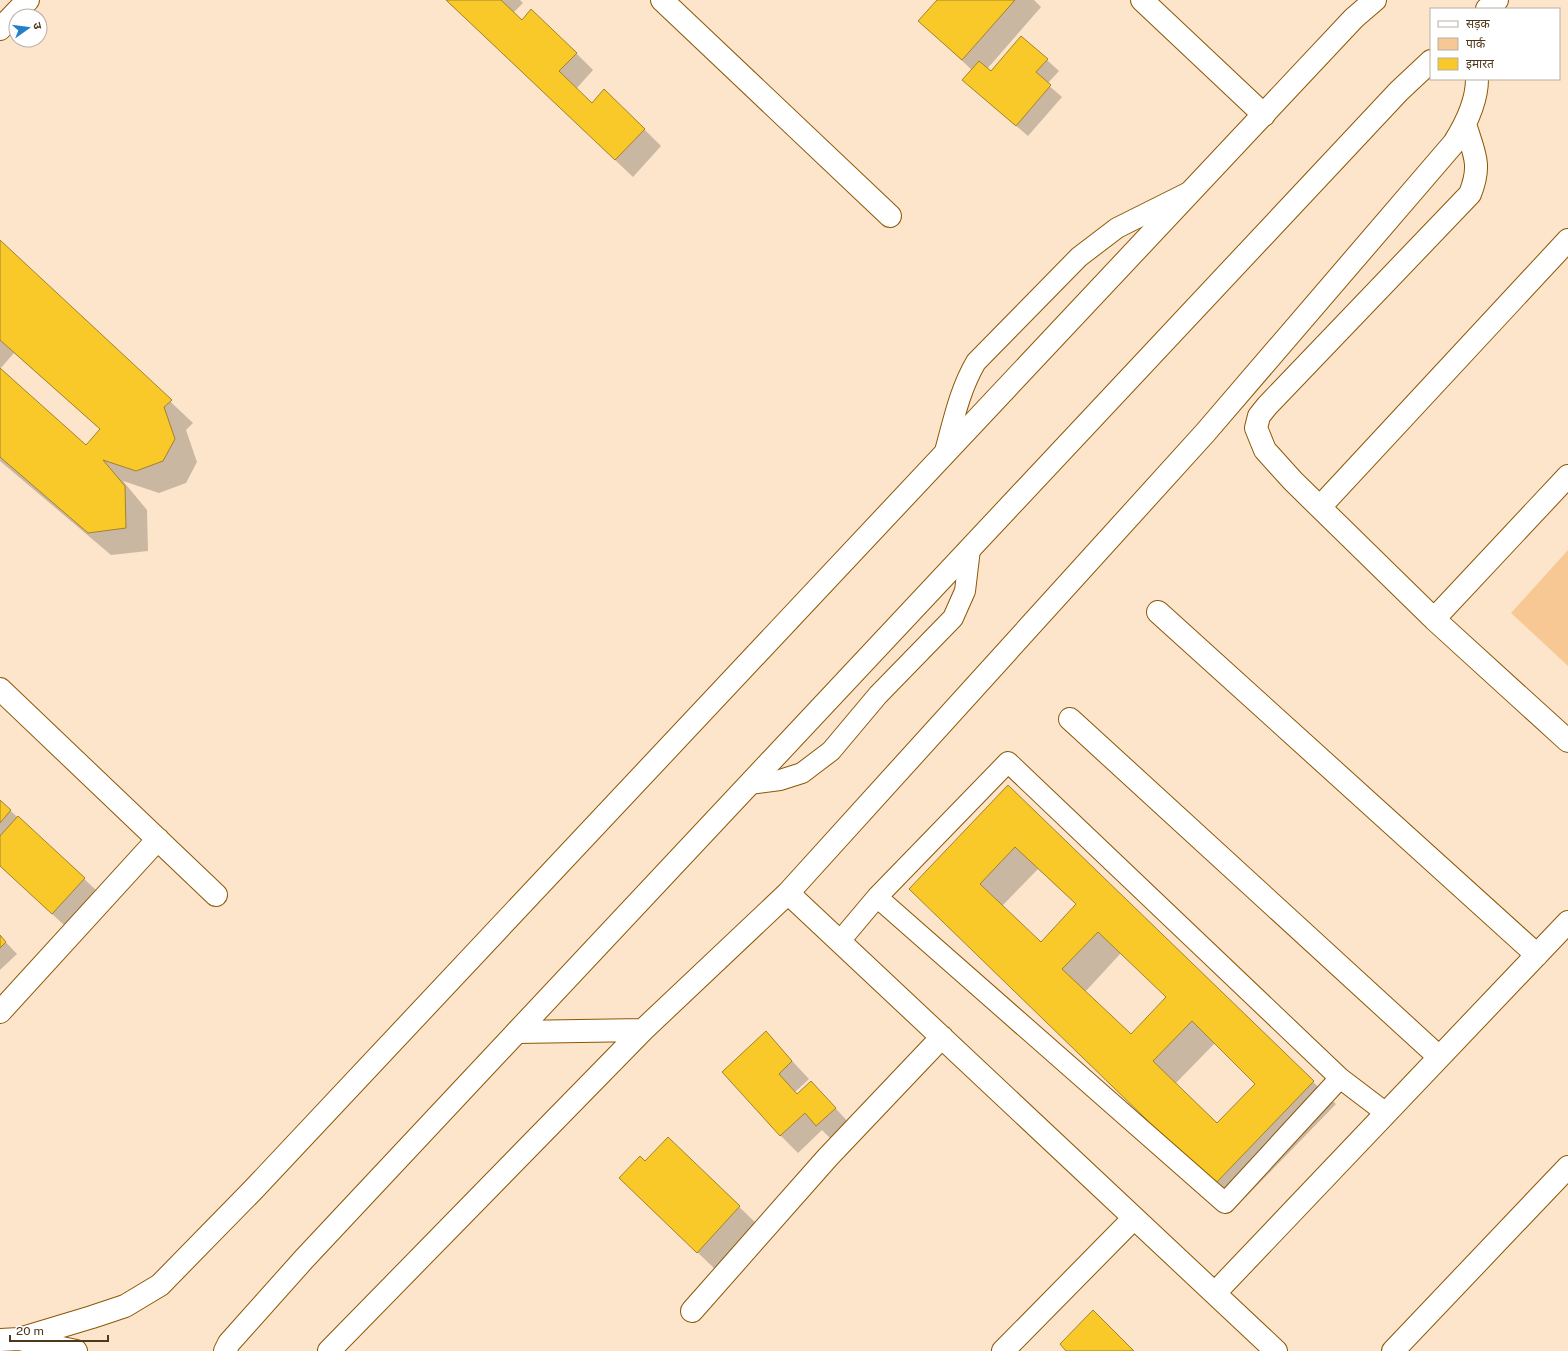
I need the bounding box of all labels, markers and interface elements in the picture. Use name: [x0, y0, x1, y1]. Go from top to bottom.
north arrow: [8, 8, 48, 48]
legend: [1430, 8, 1560, 80]
text: सड़क: [1466, 17, 1491, 31]
text: उ: [31, 21, 44, 31]
text: पार्क: [1466, 37, 1486, 51]
text: इमारत: [1466, 57, 1495, 71]
scale bar: [10, 1317, 108, 1343]
text: 20 m: [16, 1324, 44, 1338]

